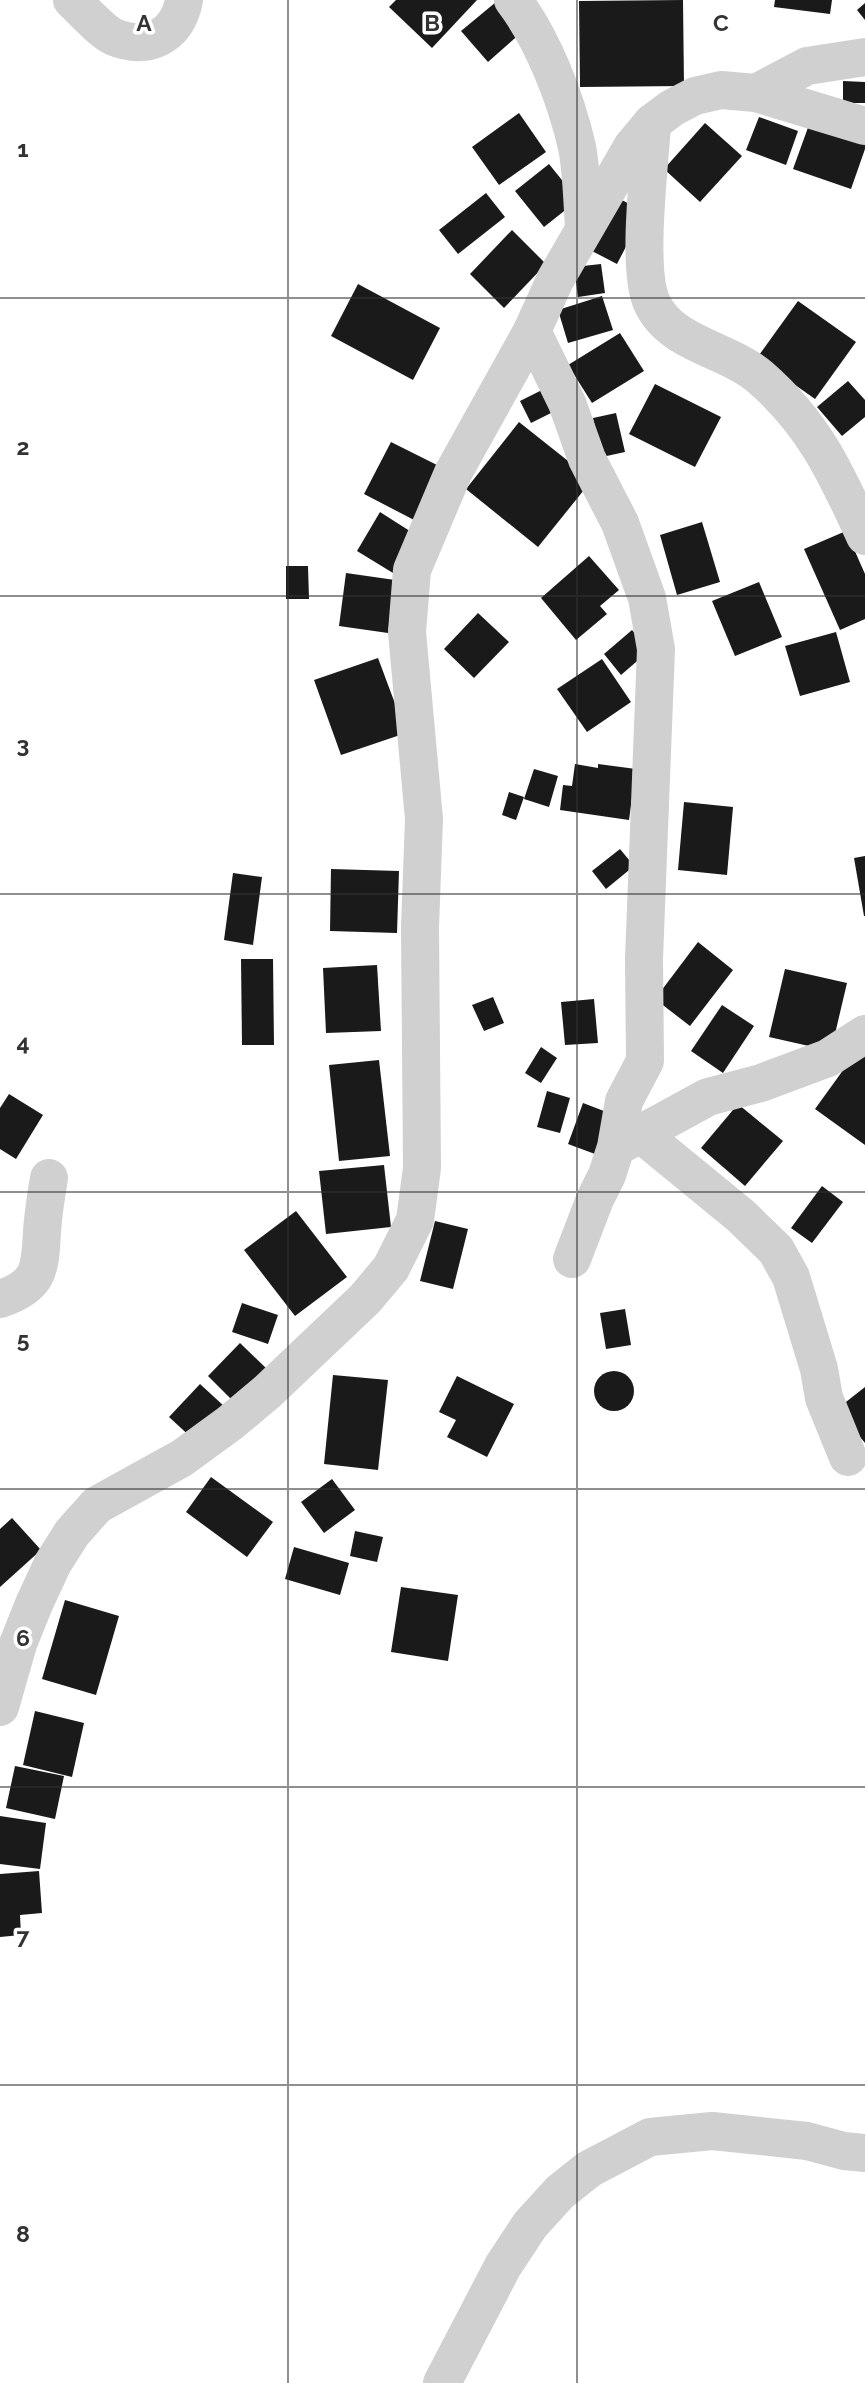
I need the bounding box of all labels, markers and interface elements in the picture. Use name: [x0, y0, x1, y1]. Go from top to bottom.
text: A: [136, 9, 152, 36]
text: B: [424, 9, 440, 36]
text: C: [713, 9, 729, 36]
text: 1: [17, 135, 29, 162]
text: 2: [17, 433, 29, 460]
text: 3: [17, 731, 29, 758]
text: 4: [16, 1029, 30, 1056]
text: 5: [17, 1326, 30, 1353]
text: 6: [16, 1624, 30, 1651]
text: 7: [17, 1922, 30, 1949]
text: 8: [16, 2220, 30, 2247]

